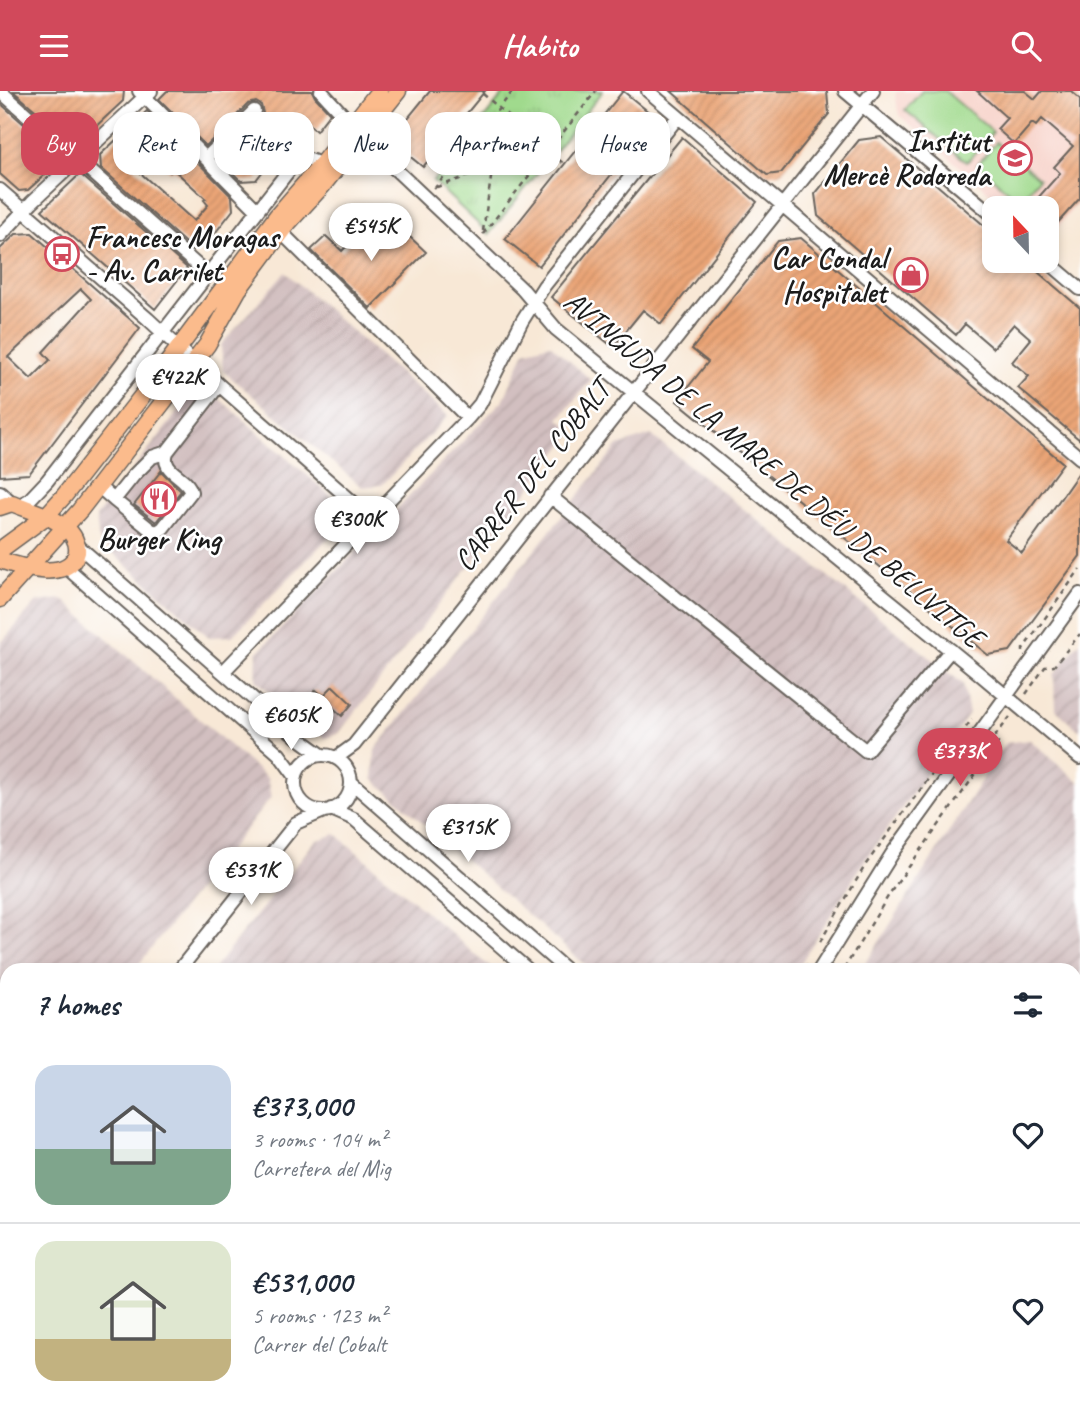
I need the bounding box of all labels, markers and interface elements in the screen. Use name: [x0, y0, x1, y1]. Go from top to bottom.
text: Habito: [502, 25, 578, 66]
icon: menu: [35, 27, 73, 65]
icon: search: [1007, 27, 1045, 65]
chip: Buy: [21, 112, 99, 175]
chip: Rent: [113, 112, 200, 175]
chip: Filters: [214, 112, 314, 175]
chip: New: [328, 112, 411, 175]
chip: Apartment: [425, 112, 561, 175]
chip: House: [575, 112, 670, 175]
place label: Institut Mercè Rodoreda: [823, 122, 993, 194]
school or university icon: Institut Mercè Rodoreda: [996, 139, 1034, 177]
north arrow: [982, 196, 1059, 273]
map controls: [982, 196, 1059, 273]
pin: €545K: [322, 204, 420, 263]
text: €545K: [345, 211, 397, 240]
place label: Francesc Moragas - Av. Carrilet: [86, 218, 282, 290]
bus stop icon: Francesc Moragas - Av. Carrilet: [43, 235, 81, 273]
place label: Car Condal Hospitalet: [771, 239, 892, 311]
shop icon: Car Condal Hospitalet: [892, 256, 930, 294]
street label: AVINGUDA DE LA MARE DE DÉU DE BELLVITGE: [556, 282, 994, 658]
pin: €422K: [129, 355, 227, 414]
text: €422K: [151, 362, 205, 391]
street label: CARRER DEL COBALT: [445, 366, 623, 579]
restaurant icon: Burger King: [140, 480, 178, 518]
pin: €300K: [308, 497, 406, 556]
text: €300K: [330, 504, 384, 533]
place label: Burger King: [98, 520, 223, 558]
pin: €605K: [242, 693, 340, 752]
text: €605K: [264, 700, 318, 729]
pin: €373K: [911, 729, 1009, 788]
text: €373K: [934, 736, 987, 765]
pin: €315K: [419, 805, 517, 864]
text: €315K: [442, 812, 494, 841]
pin: €531K: [202, 847, 300, 907]
text: €531K: [225, 855, 277, 884]
text: 7 homes: [35, 986, 120, 1024]
icon: filters: [1009, 986, 1047, 1024]
text: €373,000: [252, 1087, 352, 1125]
icon: home: [91, 1093, 175, 1177]
icon: heart: [1009, 1116, 1047, 1154]
text: 3 rooms · 104 m²: [252, 1125, 387, 1154]
text: Carretera del Mig: [252, 1154, 391, 1183]
text: €531,000: [252, 1263, 352, 1301]
icon: home: [91, 1269, 175, 1353]
icon: heart: [1009, 1292, 1047, 1330]
text: 5 rooms · 123 m²: [252, 1301, 387, 1330]
text: Carrer del Cobalt: [252, 1330, 386, 1359]

